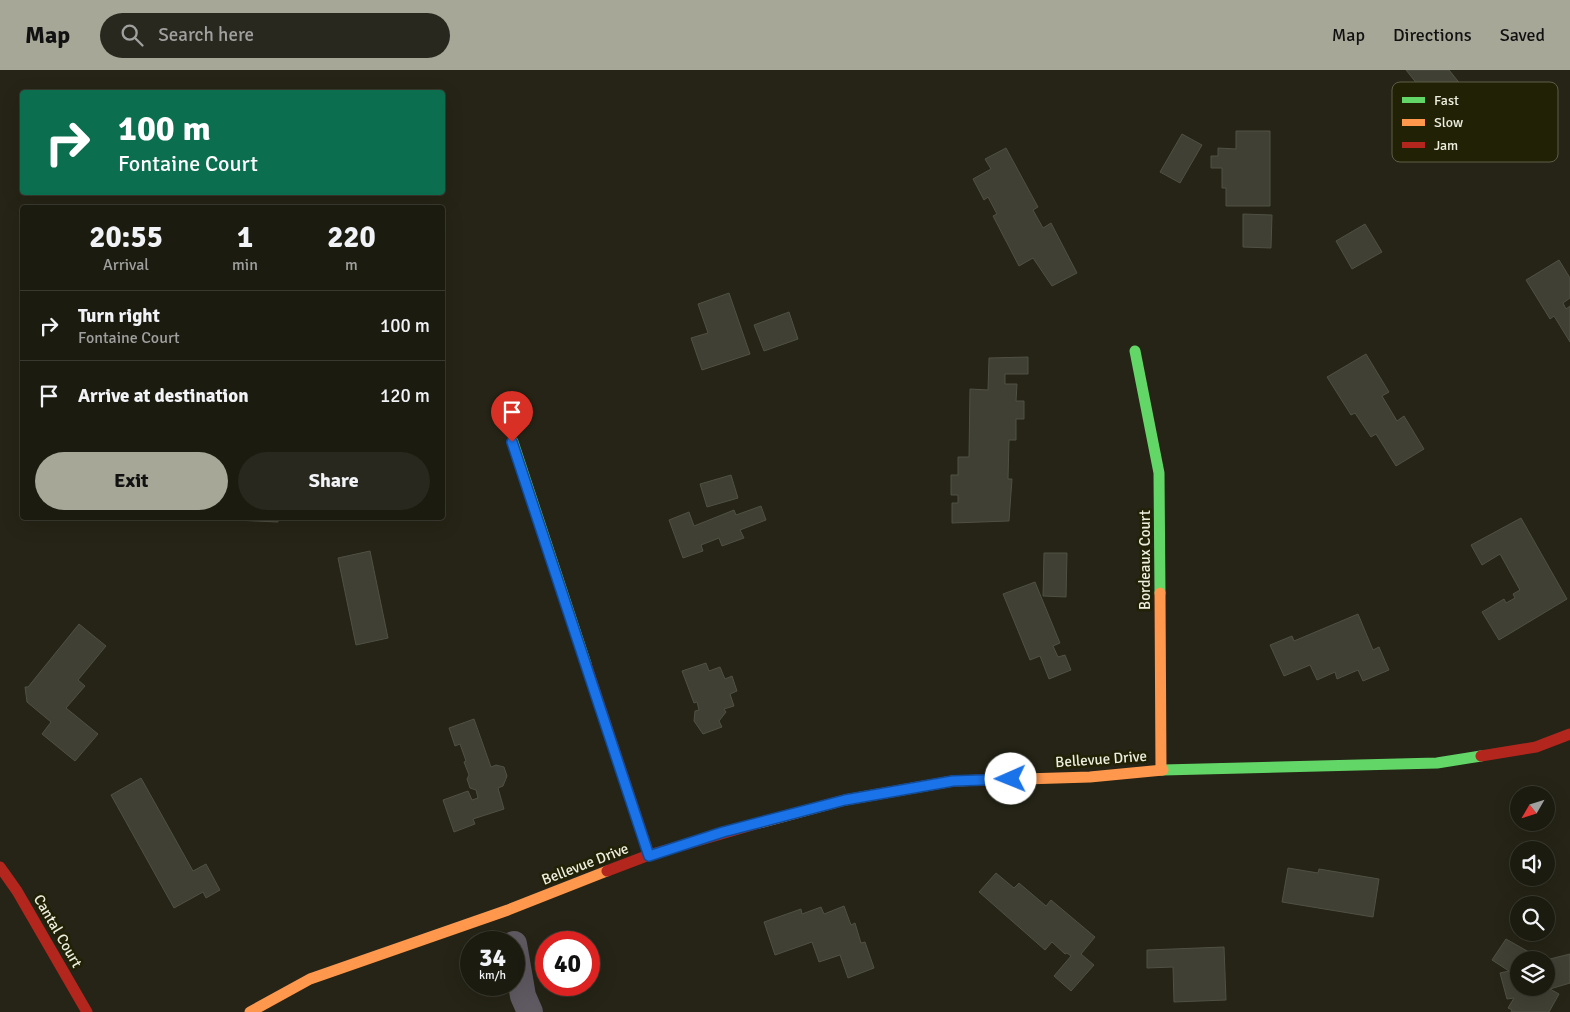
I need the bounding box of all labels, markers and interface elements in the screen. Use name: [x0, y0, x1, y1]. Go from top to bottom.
search box: [100, 13, 450, 58]
text: Map: [25, 20, 70, 50]
icon: search: [118, 21, 146, 49]
text: Search here: [158, 23, 254, 47]
text: Map: [1332, 24, 1365, 46]
text: Directions: [1393, 24, 1472, 46]
text: Saved: [1500, 24, 1545, 46]
legend: [1392, 82, 1558, 162]
text: Fast: [1434, 92, 1459, 109]
text: 100 m: [118, 107, 211, 150]
icon: right: [35, 110, 100, 175]
text: Slow: [1434, 114, 1463, 131]
text: Jam: [1434, 137, 1458, 154]
text: Fontaine Court: [118, 150, 258, 177]
text: 20:55: [89, 219, 163, 256]
text: 1: [237, 219, 253, 256]
text: 220: [327, 219, 376, 256]
text: Arrival: [103, 255, 149, 275]
text: min: [232, 255, 258, 275]
text: m: [345, 255, 358, 275]
text: Turn right: [78, 304, 160, 328]
icon: right: [35, 312, 63, 340]
text: 100 m: [380, 314, 430, 338]
text: Fontaine Court: [78, 328, 180, 348]
icon: arrive: [35, 382, 63, 410]
text: Arrive at destination: [78, 384, 249, 408]
text: 120 m: [380, 384, 430, 408]
pin: [491, 391, 533, 442]
icon: arrive: [498, 398, 526, 426]
button: Exit: [35, 452, 228, 510]
button: Share: [238, 452, 430, 510]
street label: Bordeaux Court: [1136, 510, 1154, 610]
street label: Bellevue Drive: [1055, 747, 1147, 771]
position arrow: [984, 752, 1036, 804]
north arrow: [1510, 786, 1555, 831]
map controls: [1510, 786, 1555, 996]
street label: Bellevue Drive: [539, 839, 631, 889]
button: sound: [1510, 841, 1555, 886]
street label: Cantal Court: [30, 891, 86, 971]
button: search: [1510, 896, 1555, 941]
speed limit sign: 40: [535, 931, 600, 996]
text: 34: [479, 942, 506, 973]
button: layers: [1510, 951, 1555, 996]
text: km/h: [479, 968, 506, 983]

